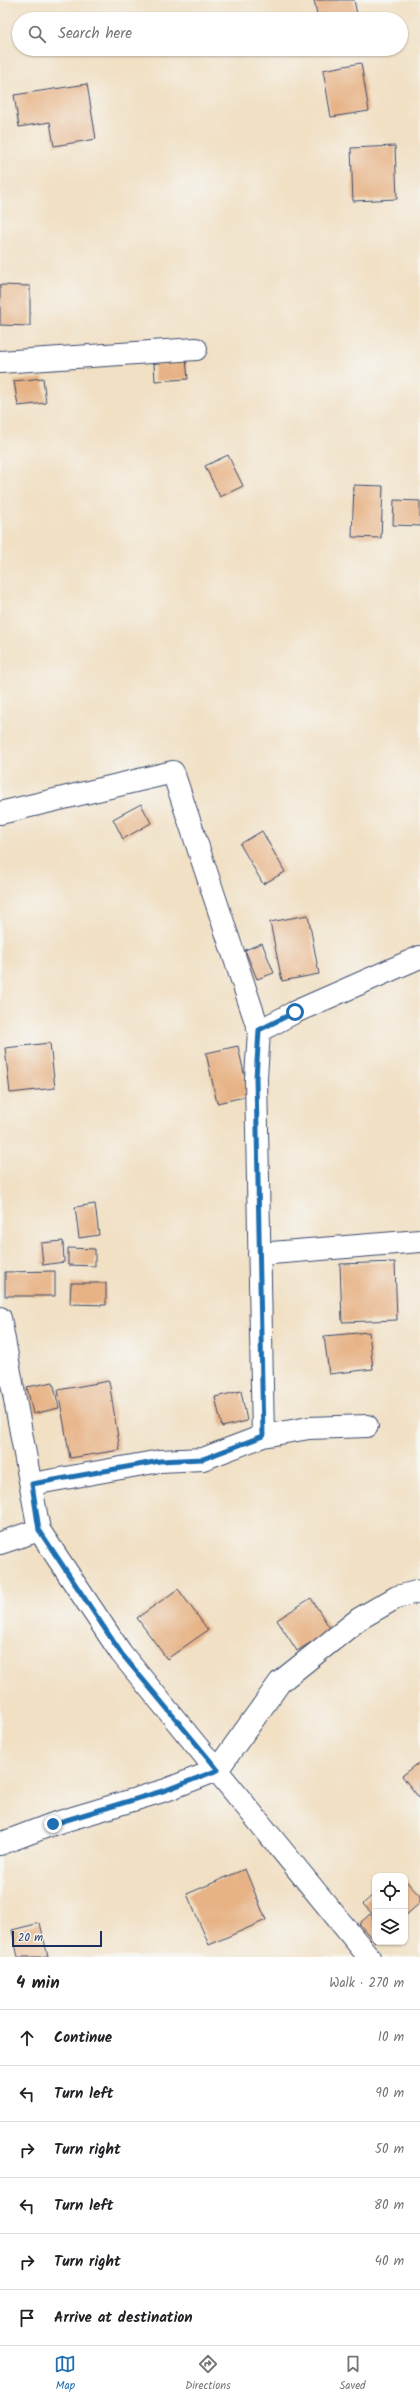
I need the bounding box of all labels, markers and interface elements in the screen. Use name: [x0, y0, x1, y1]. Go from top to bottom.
search box: [12, 12, 408, 56]
text: Search here: [58, 22, 132, 46]
icon: search: [26, 23, 48, 45]
route start: [286, 1003, 304, 1021]
route end: [44, 1815, 62, 1833]
map controls: [372, 1873, 408, 1945]
button: locate: [372, 1873, 408, 1909]
button: layers: [372, 1909, 408, 1945]
scale bar: [12, 1929, 102, 1948]
text: 20 m: [18, 1929, 43, 1947]
text: 4 min: [16, 1970, 60, 1997]
text: Walk · 270 m: [329, 1973, 404, 1994]
text: Continue: [54, 2026, 112, 2050]
icon: ahead: [16, 2027, 38, 2049]
text: 10 m: [378, 2027, 404, 2048]
text: Turn left: [54, 2082, 114, 2106]
icon: left: [16, 2083, 38, 2105]
text: 90 m: [376, 2083, 404, 2104]
text: Turn right: [54, 2138, 121, 2162]
icon: right: [16, 2139, 38, 2161]
text: 50 m: [375, 2139, 404, 2160]
text: Turn left: [54, 2194, 114, 2218]
icon: left: [16, 2195, 38, 2217]
text: 80 m: [374, 2195, 404, 2216]
text: Turn right: [54, 2250, 121, 2274]
icon: right: [16, 2251, 38, 2273]
text: 40 m: [375, 2251, 404, 2272]
text: Arrive at destination: [54, 2306, 193, 2330]
icon: arrive: [16, 2307, 38, 2329]
tab: Map: [54, 2353, 76, 2395]
tab: Directions: [185, 2353, 231, 2395]
tab: Saved: [340, 2353, 366, 2395]

